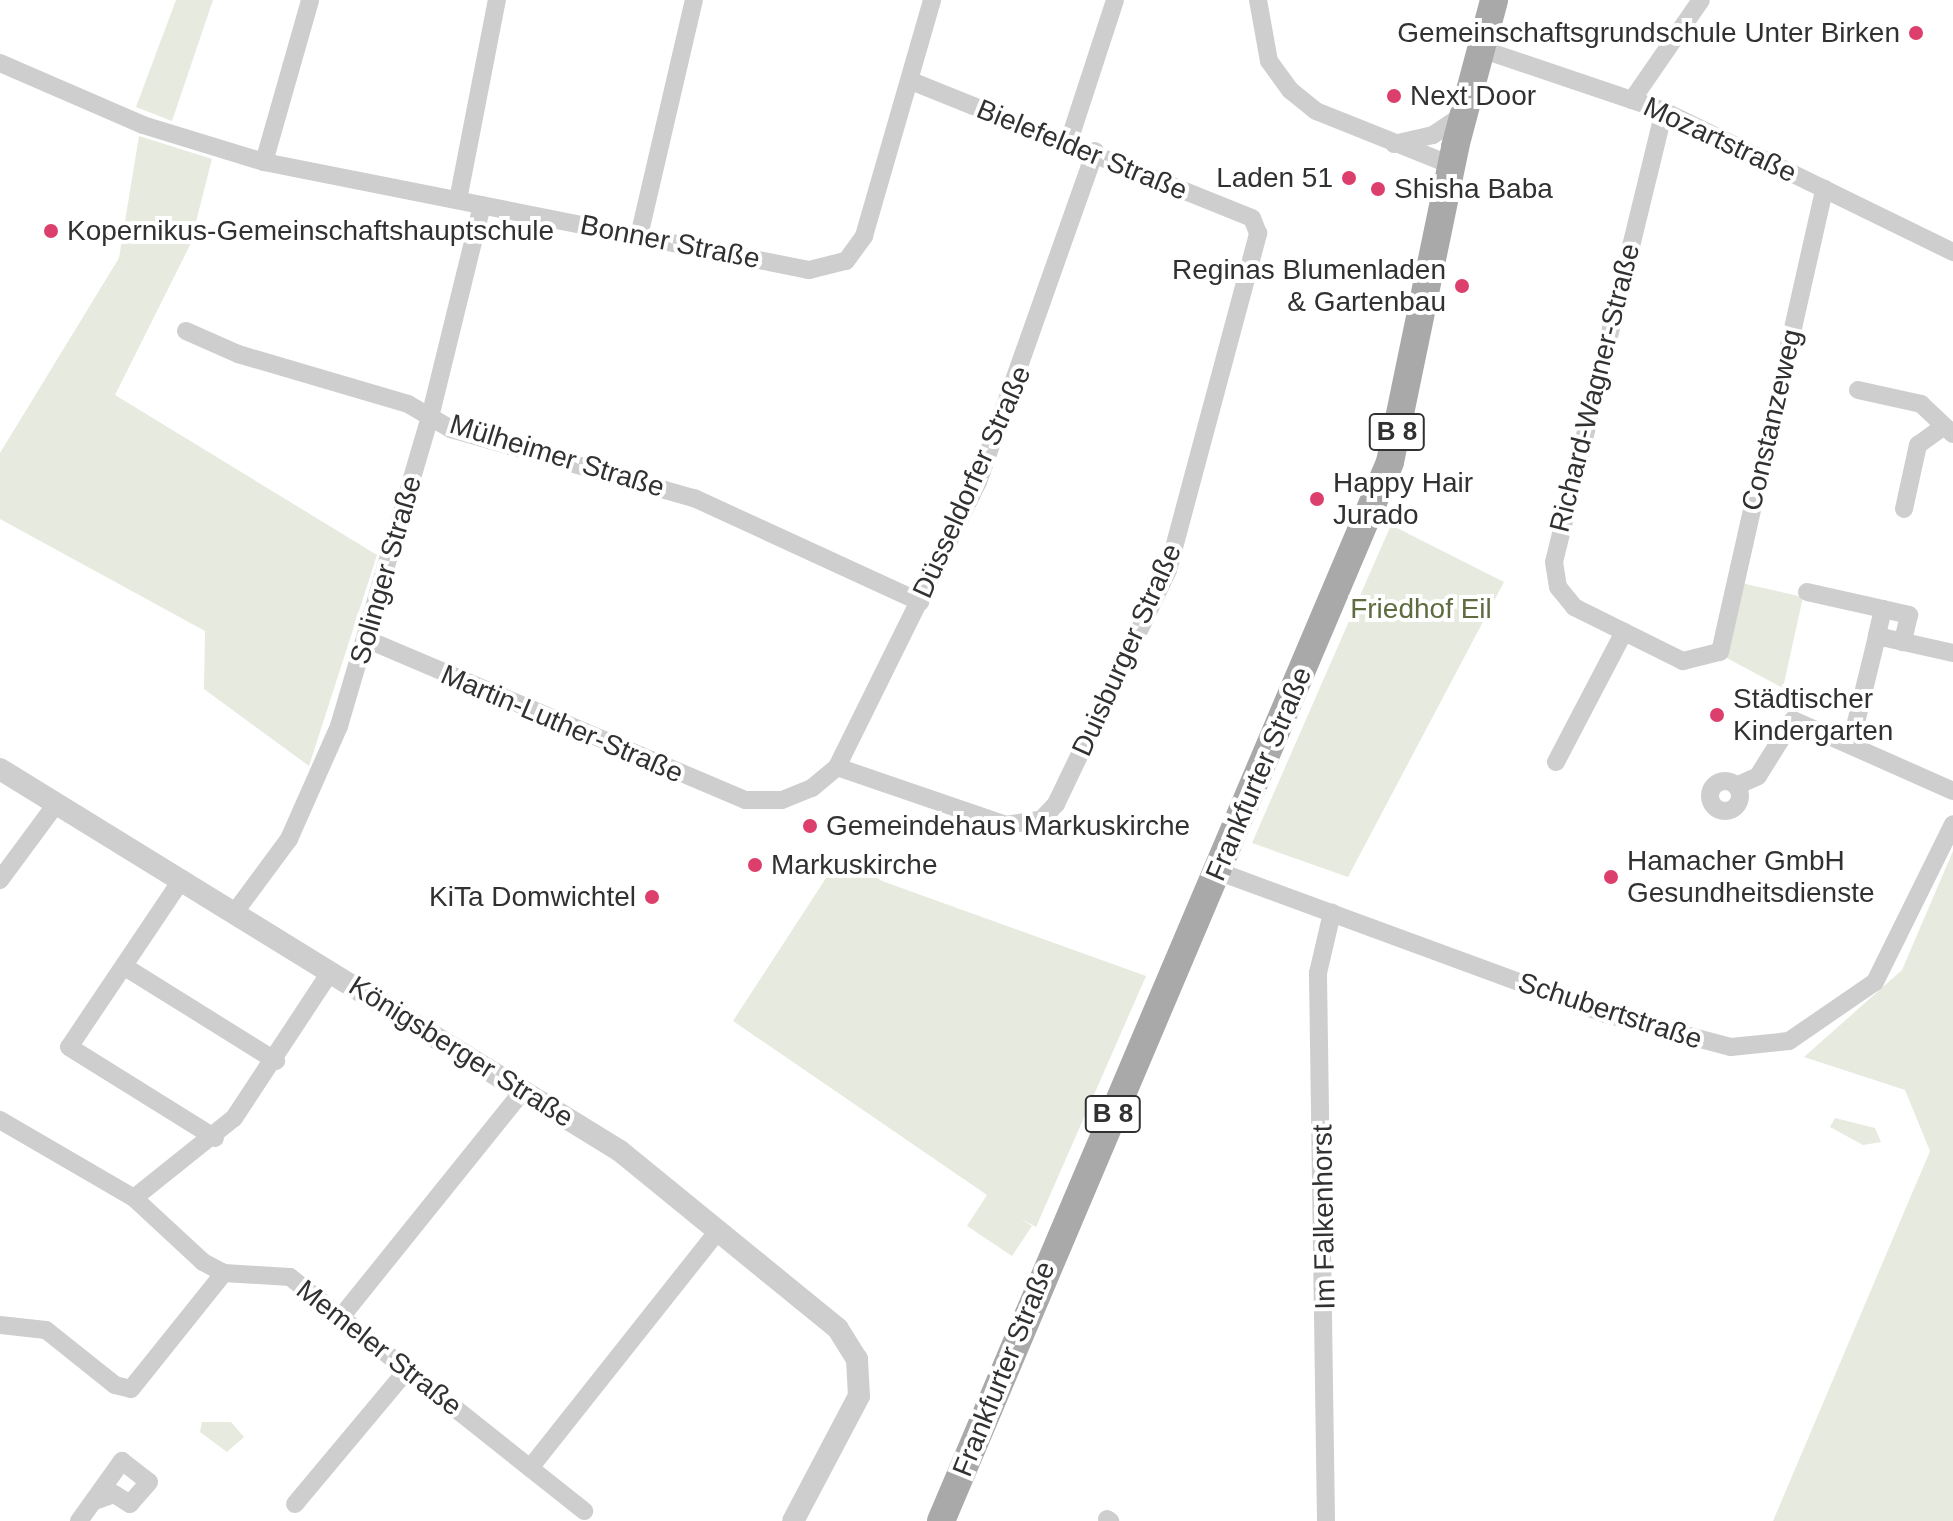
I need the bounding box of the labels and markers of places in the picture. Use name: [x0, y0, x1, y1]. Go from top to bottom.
place label: Gemeinschaftsgrundschule Unter Birken: [1397, 16, 1900, 50]
marker: Gemeinschaftsgrundschule Unter Birken: [1907, 24, 1925, 42]
place label: Next Door: [1410, 79, 1536, 113]
marker: Next Door: [1385, 87, 1403, 105]
place label: Laden 51: [1216, 161, 1333, 195]
marker: Laden 51: [1340, 169, 1358, 187]
place label: Shisha Baba: [1394, 172, 1553, 206]
marker: Shisha Baba: [1369, 180, 1387, 198]
place label: Kopernikus-Gemeinschaftshauptschule: [67, 214, 554, 248]
marker: Kopernikus-Gemeinschaftshauptschule: [42, 222, 60, 240]
place label: Reginas Blumenladen & Gartenbau: [1172, 253, 1446, 319]
marker: Reginas Blumenladen & Gartenbau: [1453, 277, 1471, 295]
place label: Happy Hair Jurado: [1333, 466, 1473, 532]
marker: Happy Hair Jurado: [1308, 490, 1326, 508]
place label: Städtischer Kindergarten: [1733, 682, 1893, 748]
marker: Städtischer Kindergarten: [1708, 706, 1726, 724]
place label: Gemeindehaus Markuskirche: [826, 809, 1190, 843]
marker: Gemeindehaus Markuskirche: [801, 817, 819, 835]
place label: Hamacher GmbH Gesundheitsdienste: [1627, 844, 1875, 910]
place label: Markuskirche: [771, 848, 937, 882]
marker: Markuskirche: [746, 856, 764, 874]
marker: Hamacher GmbH Gesundheitsdienste: [1602, 868, 1620, 886]
place label: KiTa Domwichtel: [429, 880, 636, 914]
marker: KiTa Domwichtel: [643, 888, 661, 906]

